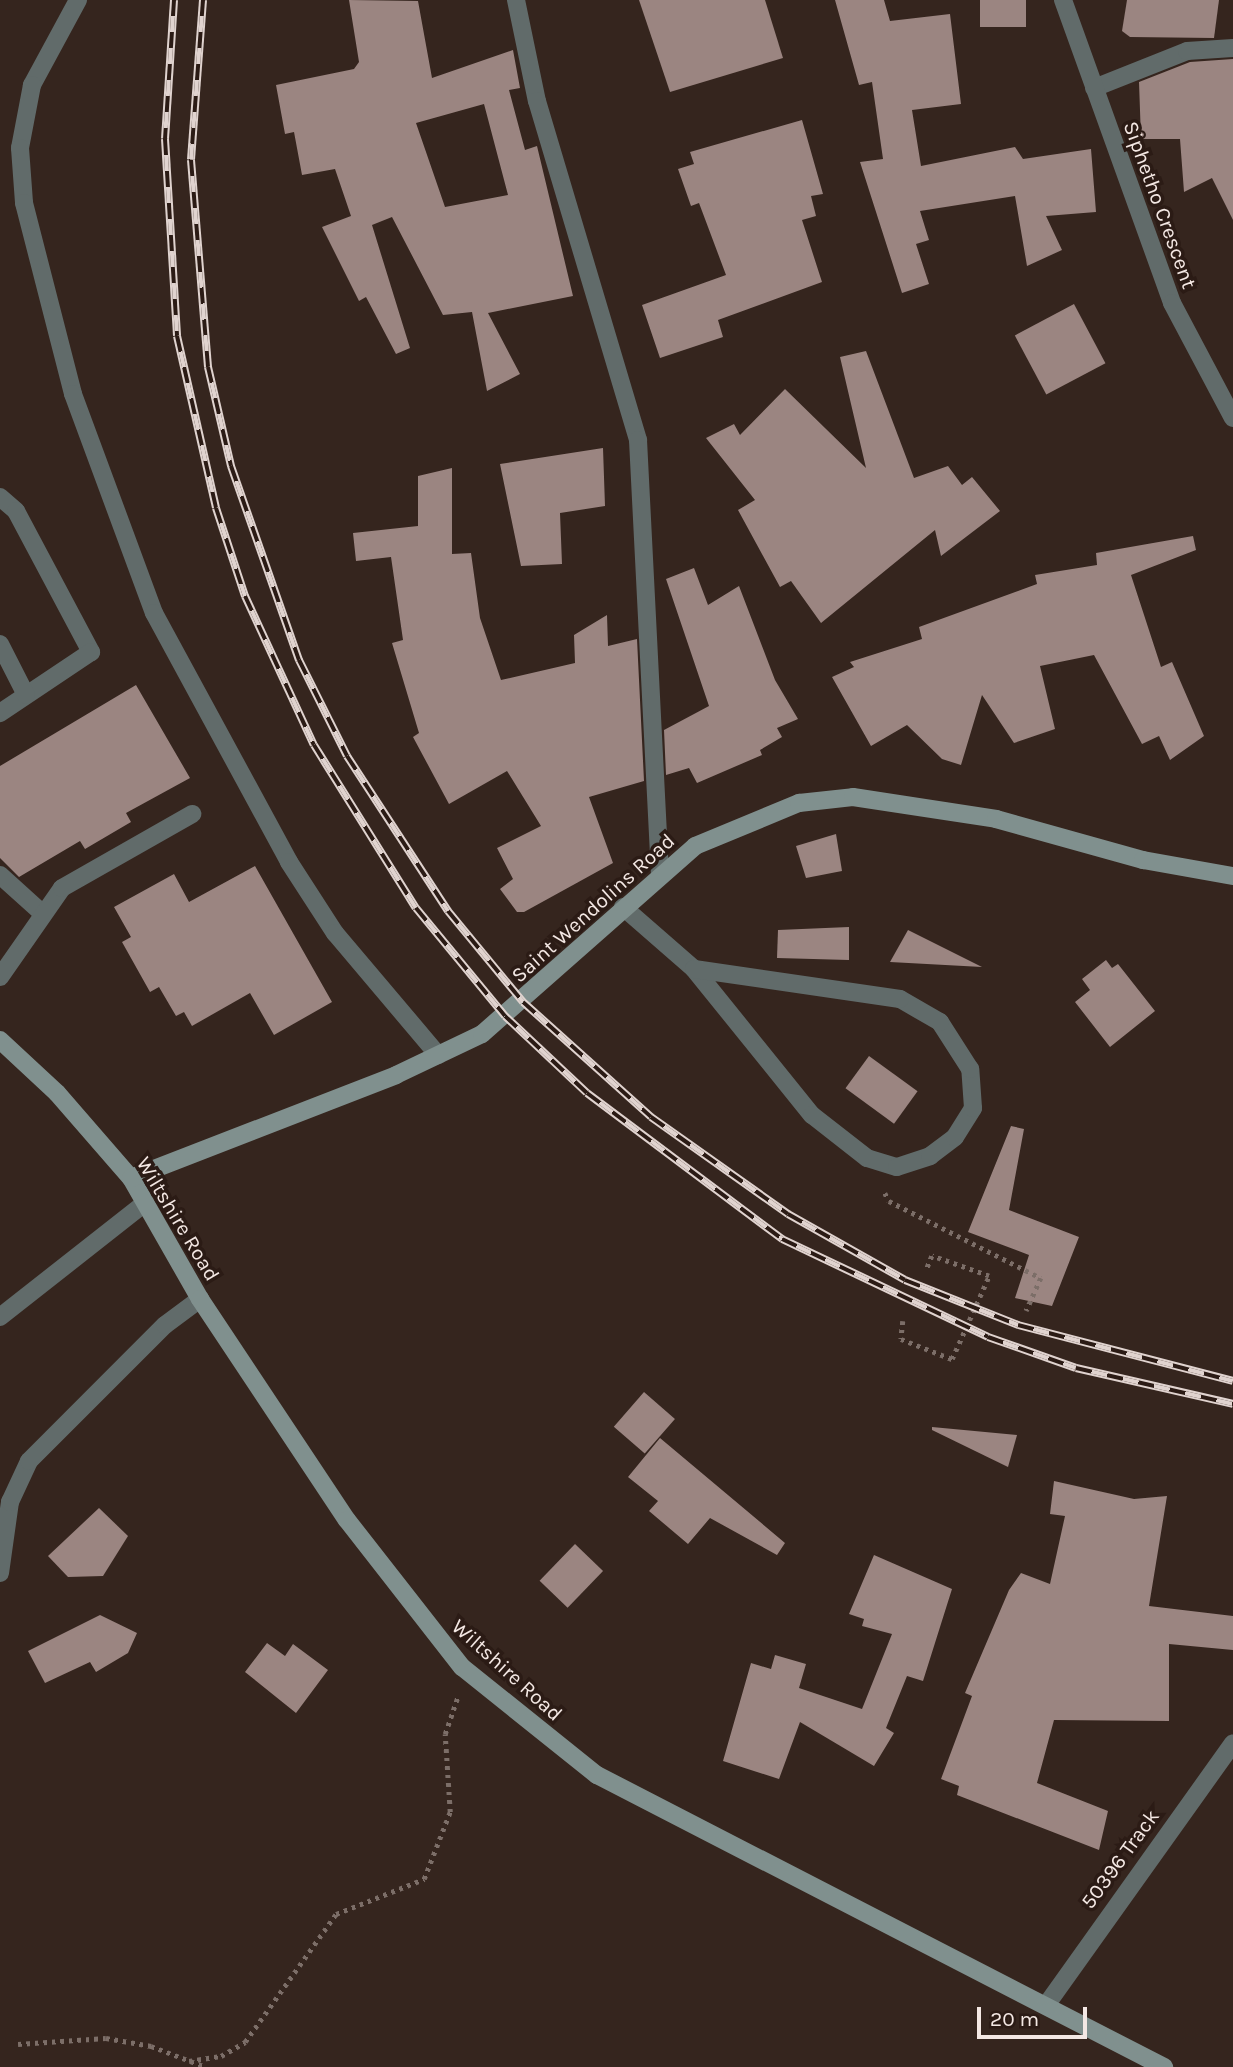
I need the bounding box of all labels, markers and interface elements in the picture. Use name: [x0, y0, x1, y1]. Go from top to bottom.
street label: Siphetho Crescent: [1118, 118, 1202, 292]
street label: Saint Wendolins Road: [506, 828, 680, 988]
street label: Wiltshire Road: [131, 1152, 225, 1286]
street label: Wiltshire Road: [446, 1614, 568, 1726]
street label: 50396 Track: [1076, 1804, 1164, 1914]
scale bar: [981, 1994, 1091, 2038]
text: 20 m: [990, 2007, 1039, 2031]

